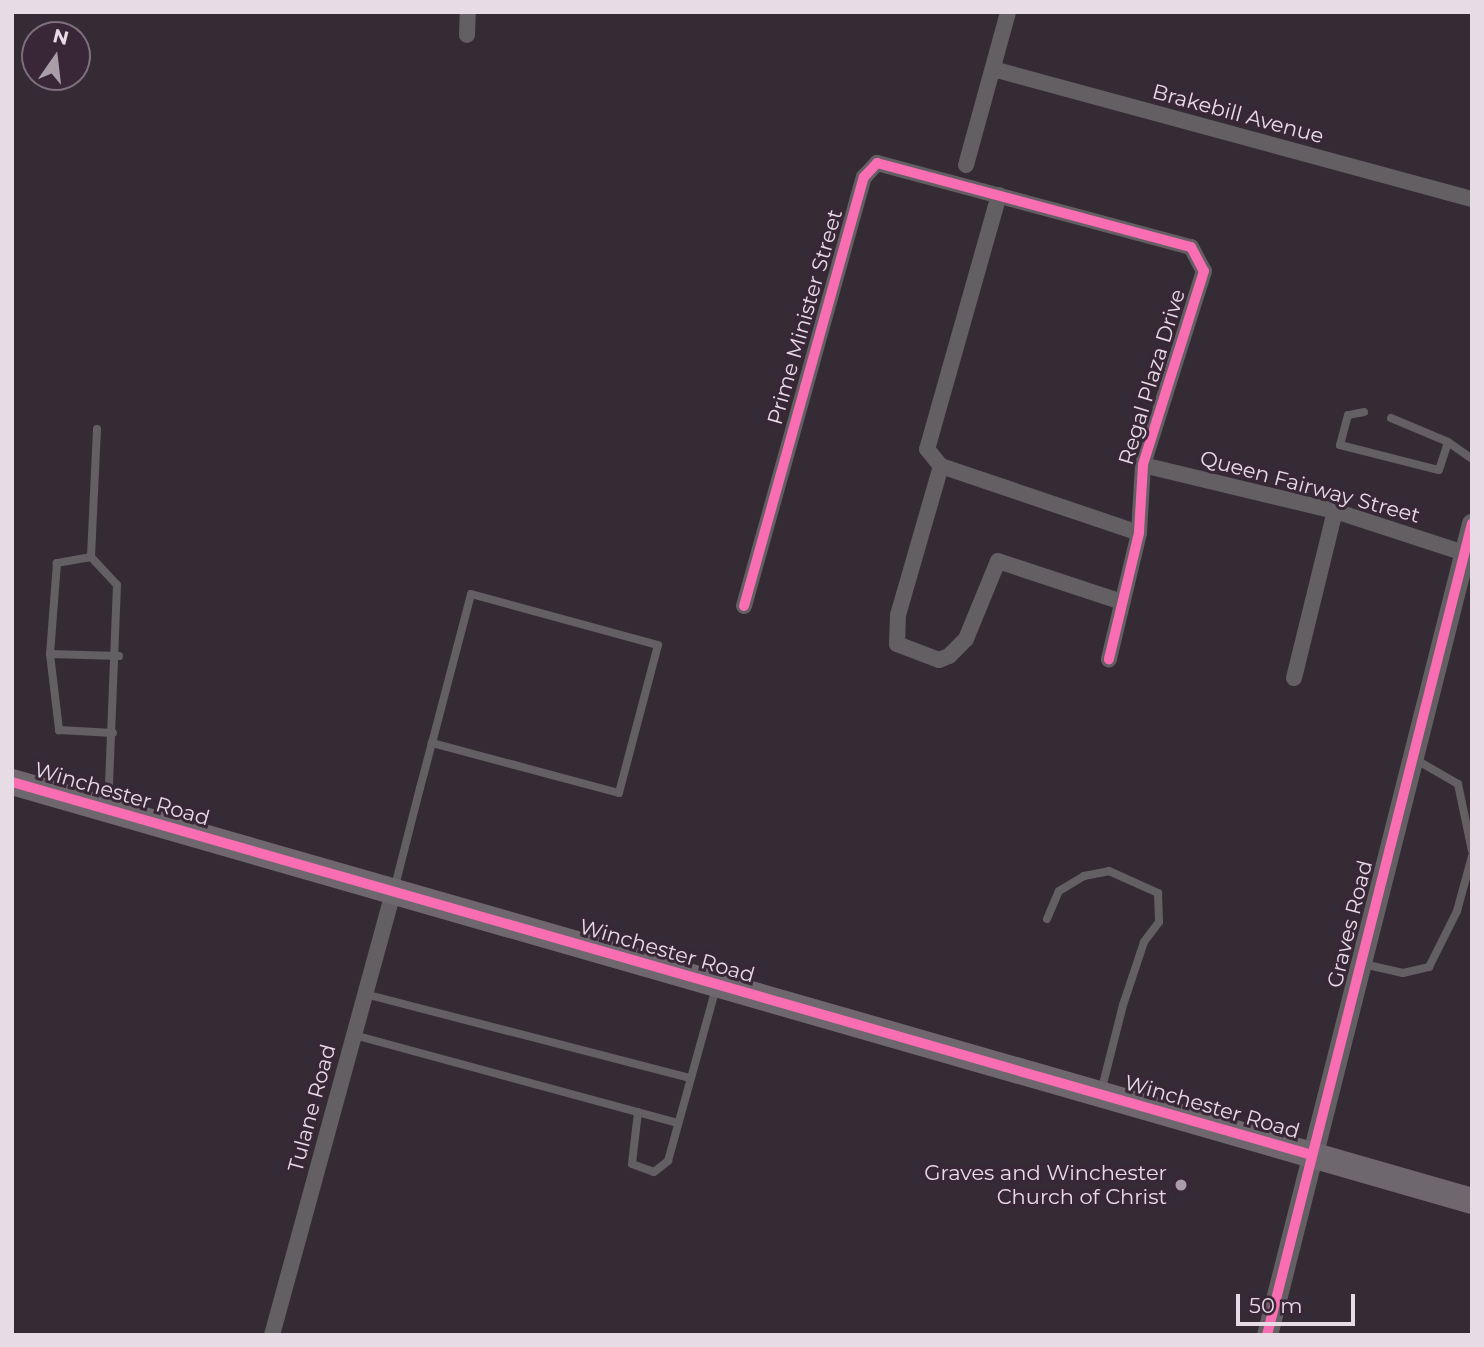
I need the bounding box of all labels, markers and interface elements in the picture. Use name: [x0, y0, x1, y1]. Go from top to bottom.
north arrow: [21, 21, 91, 91]
text: N: [50, 24, 71, 50]
street label: Brakebill Avenue: [1149, 79, 1327, 149]
street label: Prime Minister Street: [762, 206, 848, 428]
street label: Regal Plaza Drive: [1113, 286, 1191, 468]
street label: Queen Fairway Street: [1197, 445, 1423, 529]
street label: Winchester Road: [31, 757, 213, 831]
street label: Graves Road: [1322, 858, 1378, 990]
street label: Winchester Road: [576, 914, 758, 988]
street label: Tulane Road: [283, 1041, 341, 1175]
street label: Winchester Road: [1121, 1070, 1303, 1144]
place label: Graves and Winchester Church of Christ: [924, 1160, 1167, 1210]
marker: Graves and Winchester Church of Christ: [1173, 1177, 1189, 1193]
scale bar: [1239, 1280, 1358, 1324]
text: 50 m: [1249, 1293, 1303, 1318]

